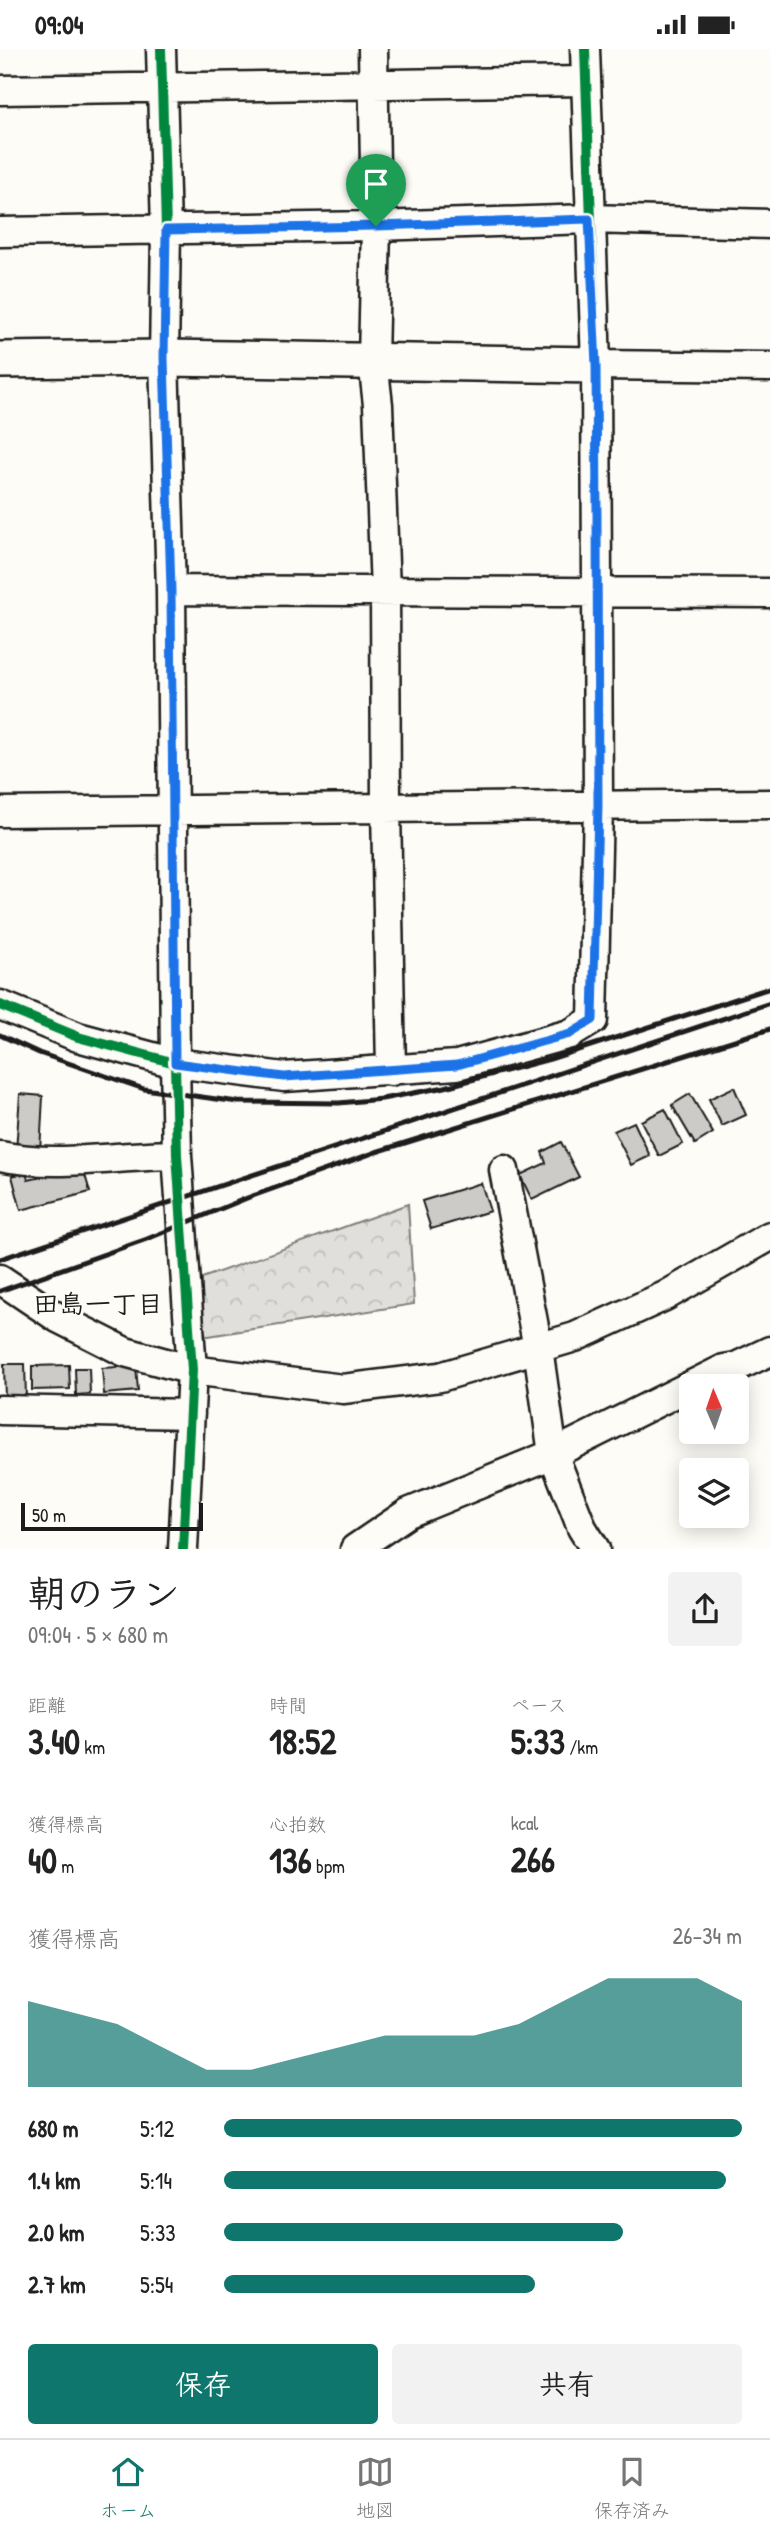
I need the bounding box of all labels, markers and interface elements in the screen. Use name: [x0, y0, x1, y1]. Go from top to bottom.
text: 09:04: [35, 7, 84, 42]
pin: [346, 154, 406, 226]
icon: arrive: [357, 165, 395, 203]
district label: 田島一丁目: [33, 1286, 163, 1321]
north arrow: [679, 1374, 749, 1444]
map controls: [679, 1374, 749, 1528]
button: layers: [679, 1458, 749, 1528]
scale bar: [21, 1500, 203, 1532]
text: 50 m: [32, 1502, 66, 1528]
text: 朝のラン: [28, 1567, 180, 1619]
button: share: [668, 1572, 742, 1646]
text: 09:04 · 5 × 680 m: [28, 1619, 168, 1650]
text: 距離: [28, 1692, 66, 1718]
text: 時間: [269, 1692, 307, 1718]
text: ペース: [511, 1692, 567, 1718]
text: 3.40: [28, 1718, 80, 1765]
text: 18:52: [269, 1718, 337, 1765]
text: 5:33: [511, 1718, 565, 1765]
text: km: [80, 1734, 105, 1760]
text: /km: [565, 1734, 598, 1760]
text: kcal: [511, 1810, 538, 1836]
text: 獲得標高: [28, 1811, 104, 1837]
text: 心拍数: [269, 1811, 326, 1837]
text: 266: [511, 1836, 555, 1883]
text: 40: [28, 1837, 57, 1884]
text: 136: [269, 1837, 312, 1884]
text: m: [57, 1853, 74, 1879]
text: bpm: [312, 1853, 345, 1879]
text: 26–34 m: [673, 1920, 742, 1951]
text: 獲得標高: [28, 1923, 120, 1954]
text: 680 m: [28, 2113, 78, 2144]
text: 5:12: [140, 2113, 174, 2144]
text: 1.4 km: [28, 2165, 80, 2196]
text: 5:14: [140, 2165, 172, 2196]
text: 2.0 km: [28, 2217, 84, 2248]
text: 5:33: [140, 2217, 176, 2248]
text: 2.7 km: [28, 2269, 86, 2300]
text: 5:54: [140, 2269, 173, 2300]
button: 保存: [28, 2344, 378, 2424]
button: 共有: [392, 2344, 742, 2424]
tab: ホーム: [100, 2453, 156, 2523]
tab: 地図: [356, 2453, 394, 2523]
tab: 保存済み: [594, 2453, 670, 2523]

